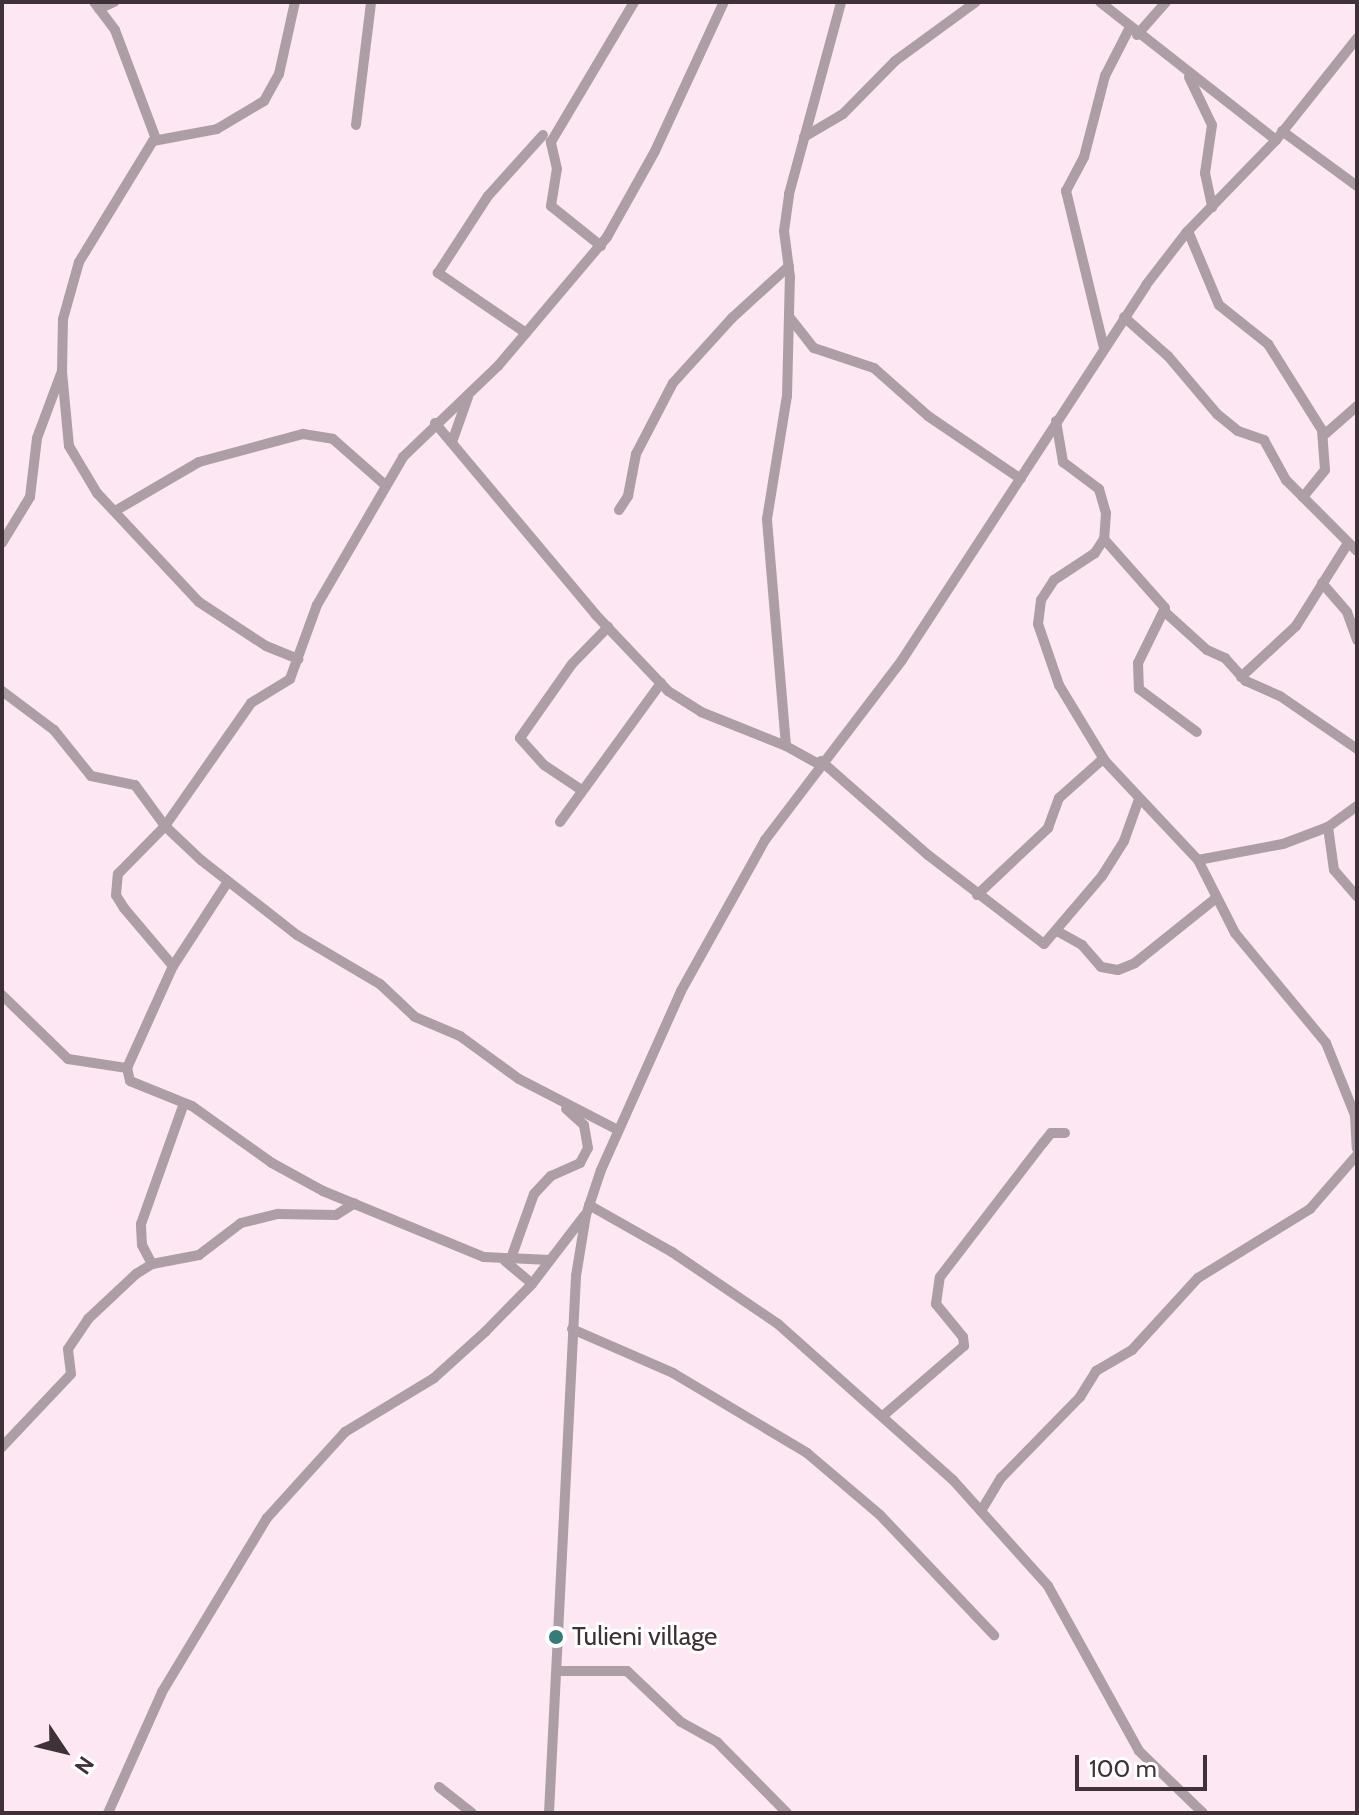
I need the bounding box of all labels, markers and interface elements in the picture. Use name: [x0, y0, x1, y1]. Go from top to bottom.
place label: Tulieni village: [572, 1621, 717, 1653]
marker: Tulieni village: [547, 1628, 565, 1646]
north arrow: [24, 1711, 104, 1791]
scale bar: [1079, 1739, 1211, 1789]
text: N: [69, 1751, 100, 1779]
text: 100 m: [1089, 1754, 1157, 1783]

